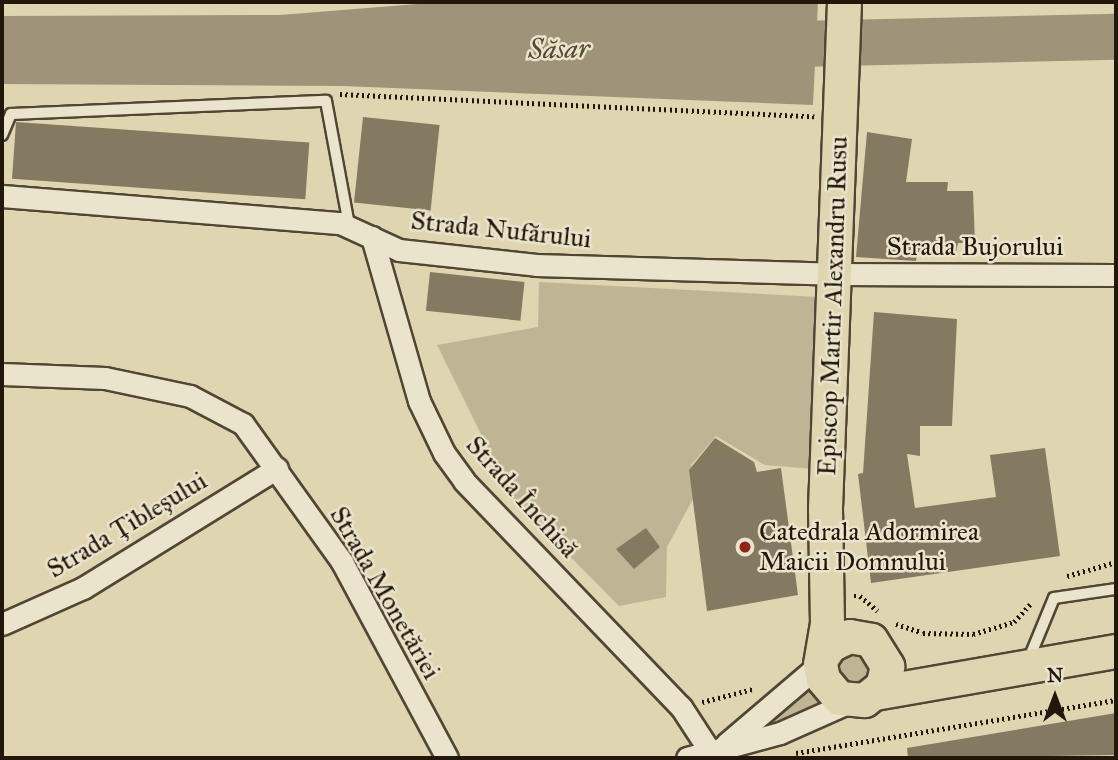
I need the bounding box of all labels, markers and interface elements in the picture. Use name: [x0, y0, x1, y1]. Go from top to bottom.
water label: Săsar: [528, 32, 590, 66]
street label: Episcop Martir Alexandru Rusu: [811, 136, 855, 476]
street label: Strada Nufărului: [409, 205, 593, 255]
street label: Strada Bujorului: [887, 231, 1063, 263]
street label: Strada Închisă: [459, 430, 585, 564]
street label: Strada Țibleșului: [41, 465, 213, 585]
street label: Strada Monetăriei: [323, 501, 447, 685]
place label: Catedrala Adormirea Maicii Domnului: [759, 516, 979, 578]
marker: Catedrala Adormirea Maicii Domnului: [737, 539, 753, 555]
north arrow: [1020, 662, 1090, 732]
text: N: [1047, 664, 1063, 687]

